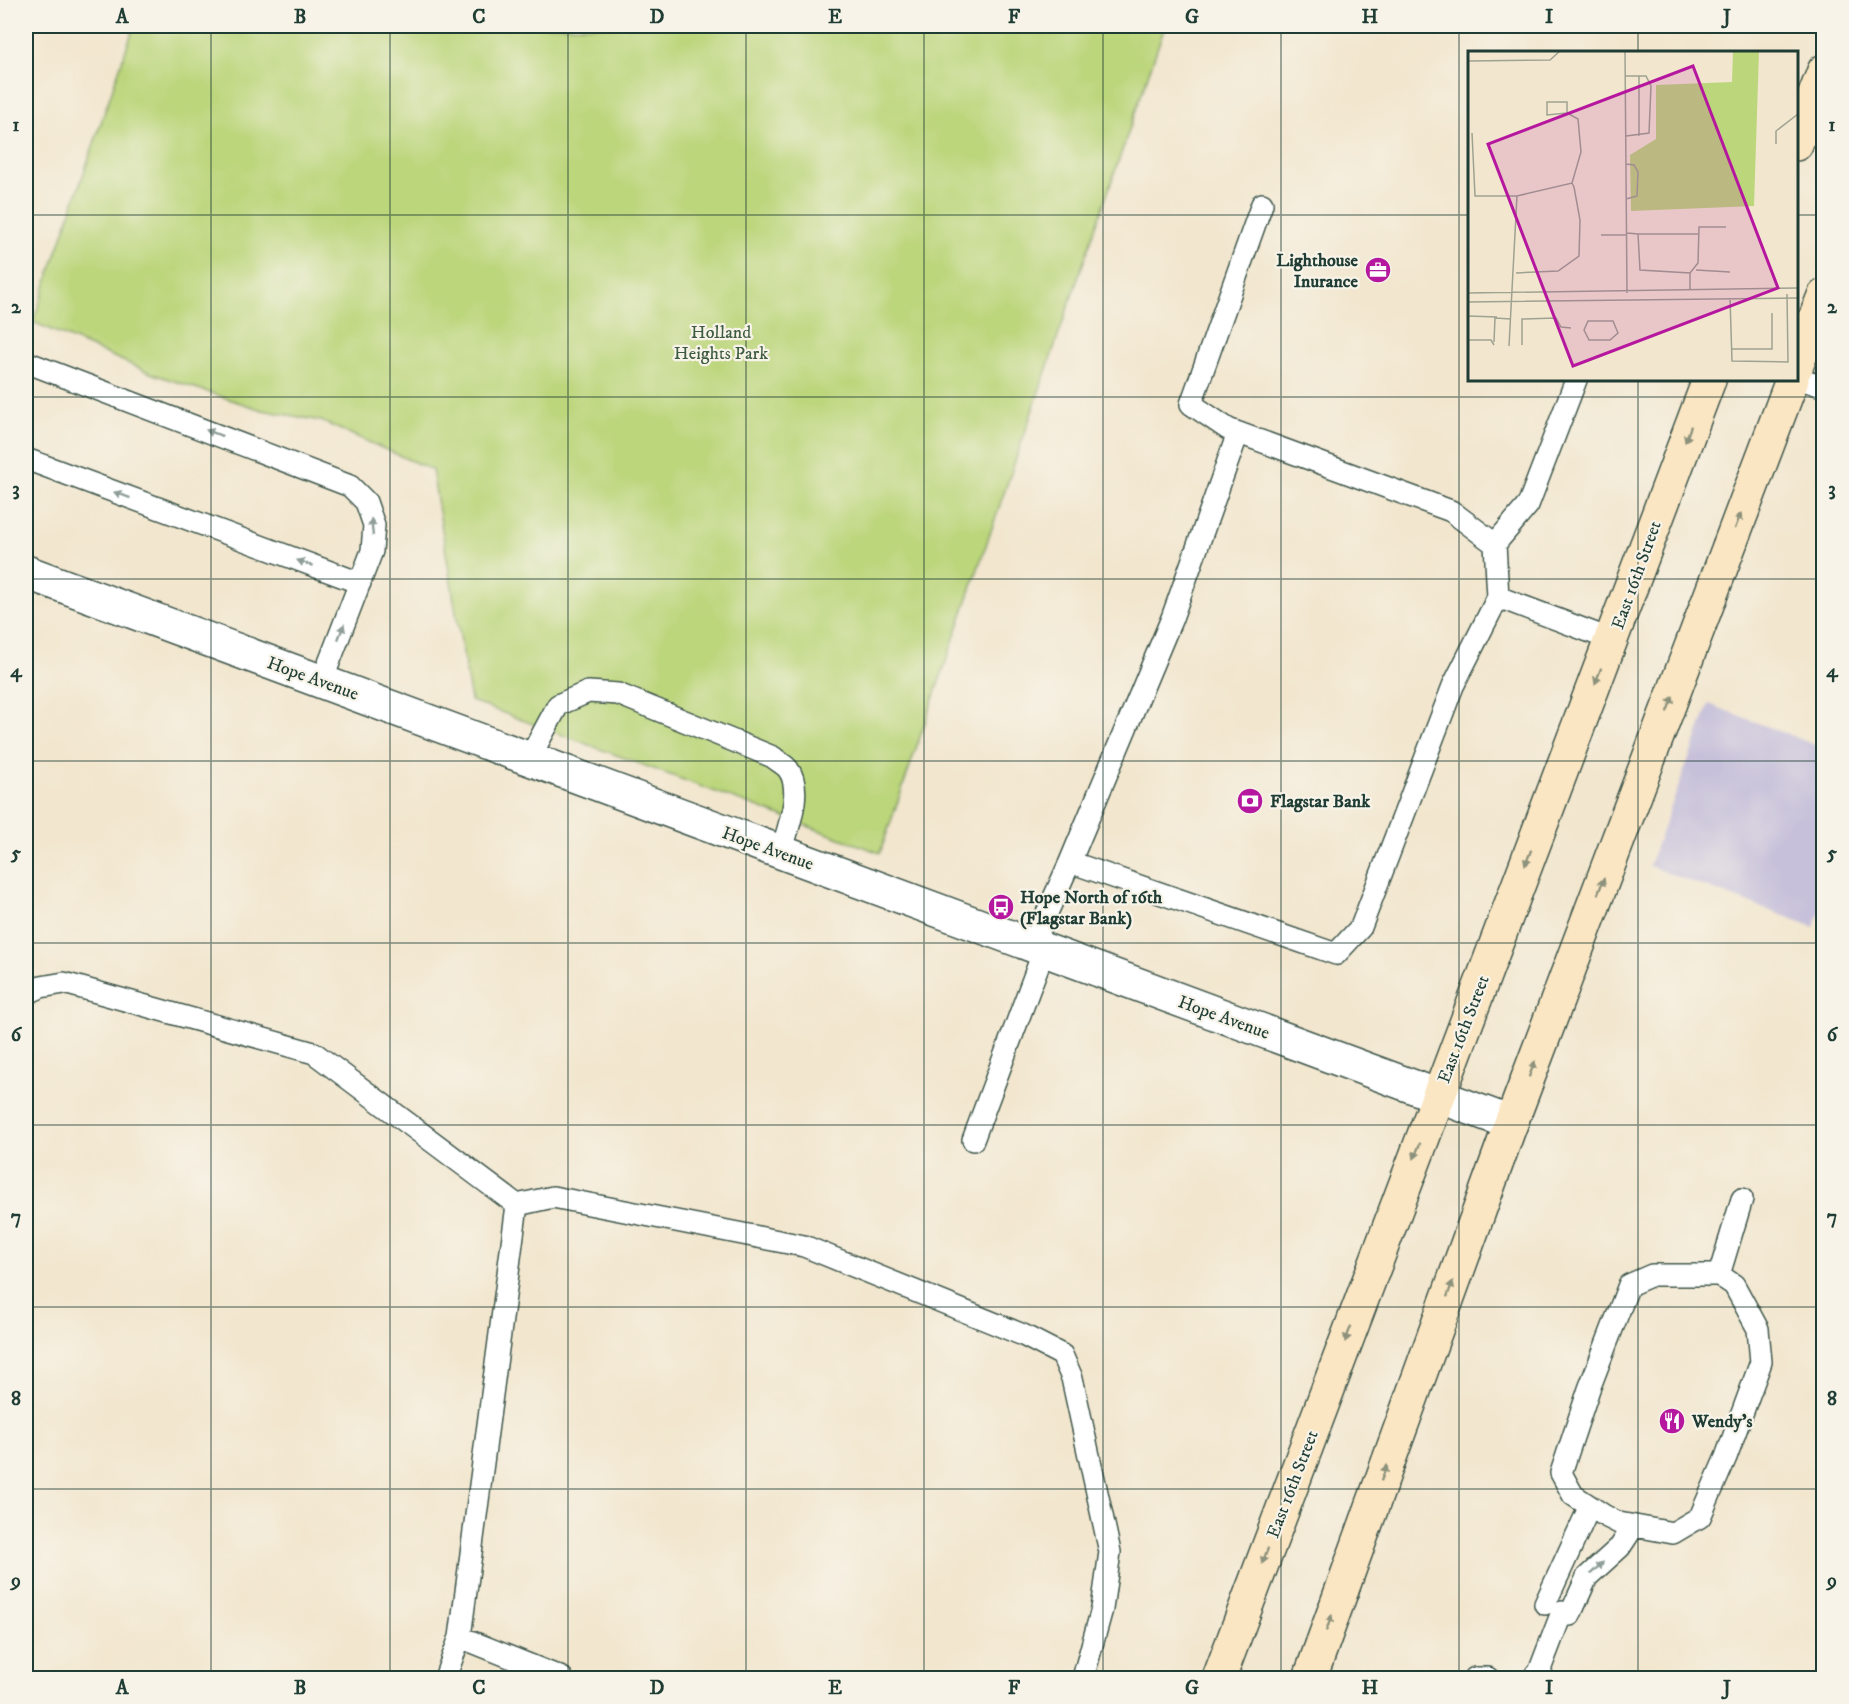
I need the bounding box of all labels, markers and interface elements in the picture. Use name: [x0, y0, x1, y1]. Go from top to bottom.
text: A: [115, 5, 130, 30]
text: B: [294, 5, 306, 30]
text: C: [472, 5, 486, 30]
text: D: [650, 5, 665, 30]
text: E: [828, 5, 842, 30]
text: F: [1008, 5, 1021, 30]
text: G: [1185, 5, 1199, 30]
text: H: [1362, 5, 1379, 30]
text: I: [1545, 5, 1553, 30]
text: J: [1721, 5, 1731, 30]
inset map: [1468, 51, 1798, 381]
text: 1: [12, 113, 20, 138]
text: 1: [1828, 113, 1836, 138]
place label: Lighthouse Inurance: [1276, 250, 1359, 293]
office icon: Lighthouse Inurance: [1363, 255, 1393, 285]
text: 2: [11, 295, 22, 320]
text: 2: [1827, 295, 1838, 320]
park label: Holland Heights Park: [674, 322, 768, 365]
one-way arrow: [1683, 425, 1693, 443]
one-way arrow: [205, 428, 223, 437]
text: 3: [12, 477, 20, 502]
text: 3: [1828, 477, 1836, 502]
one-way arrow: [113, 490, 131, 499]
one-way arrow: [1734, 512, 1744, 530]
one-way arrow: [367, 517, 377, 536]
street label: East 16th Street: [1607, 518, 1667, 632]
one-way arrow: [296, 557, 314, 567]
one-way arrow: [337, 623, 346, 641]
street label: Hope Avenue: [264, 652, 361, 706]
text: 4: [10, 659, 23, 684]
text: 4: [1826, 659, 1839, 684]
one-way arrow: [1593, 667, 1602, 685]
one-way arrow: [1665, 694, 1675, 712]
bank icon: Flagstar Bank: [1235, 786, 1265, 816]
place label: Flagstar Bank: [1270, 791, 1371, 813]
street label: Hope Avenue: [719, 822, 816, 876]
text: 5: [10, 841, 21, 866]
text: 5: [1826, 841, 1837, 866]
one-way arrow: [1523, 849, 1533, 867]
one-way arrow: [1596, 877, 1606, 895]
place label: Hope North of 16th (Flagstar Bank): [1020, 887, 1163, 930]
bus stop icon: Hope North of 16th (Flagstar Bank): [986, 892, 1016, 922]
street label: East 16th Street: [1433, 972, 1495, 1086]
street label: Hope Avenue: [1175, 991, 1272, 1045]
text: 6: [11, 1023, 23, 1048]
text: 6: [1827, 1023, 1839, 1048]
one-way arrow: [1527, 1059, 1537, 1077]
one-way arrow: [1412, 1142, 1421, 1160]
text: 7: [11, 1205, 21, 1230]
text: 7: [1827, 1205, 1837, 1230]
one-way arrow: [1446, 1280, 1456, 1298]
one-way arrow: [1343, 1325, 1353, 1343]
text: 8: [11, 1387, 21, 1412]
text: 8: [1827, 1387, 1837, 1412]
restaurant icon: Wendy's: [1657, 1406, 1687, 1436]
place label: Wendy's: [1691, 1411, 1752, 1433]
street label: East 16th Street: [1262, 1427, 1324, 1541]
one-way arrow: [1379, 1463, 1389, 1481]
one-way arrow: [1260, 1547, 1270, 1565]
one-way arrow: [1590, 1561, 1605, 1575]
text: 9: [9, 1569, 21, 1594]
text: 9: [1825, 1569, 1837, 1594]
one-way arrow: [1325, 1614, 1335, 1632]
text: A: [115, 1676, 130, 1701]
text: B: [294, 1676, 306, 1701]
text: C: [472, 1676, 486, 1701]
text: D: [650, 1676, 665, 1701]
text: E: [828, 1676, 842, 1701]
text: F: [1008, 1676, 1021, 1701]
text: G: [1185, 1676, 1199, 1701]
text: H: [1362, 1676, 1379, 1701]
text: I: [1545, 1676, 1553, 1701]
text: J: [1721, 1676, 1731, 1701]

